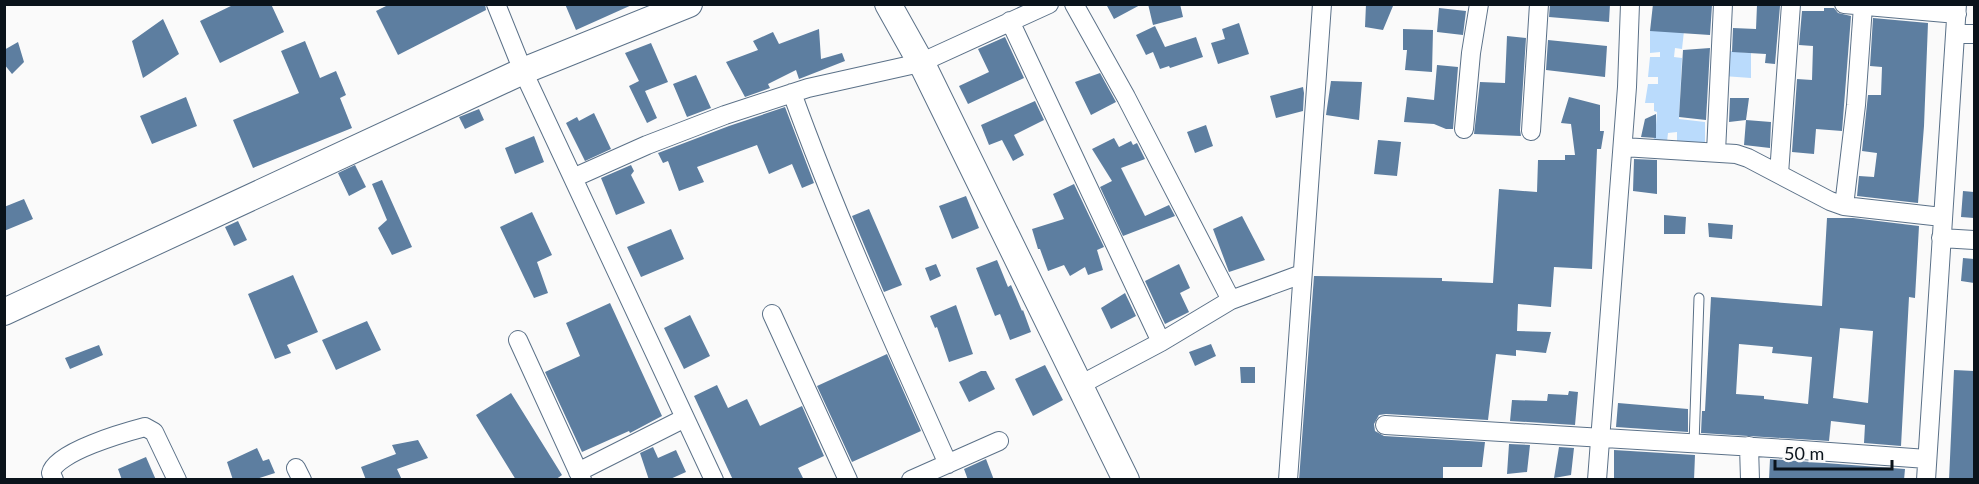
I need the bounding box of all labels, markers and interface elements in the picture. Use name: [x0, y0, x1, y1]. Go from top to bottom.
scale bar: [1775, 433, 1892, 471]
text: 50 m: [1784, 442, 1824, 464]

